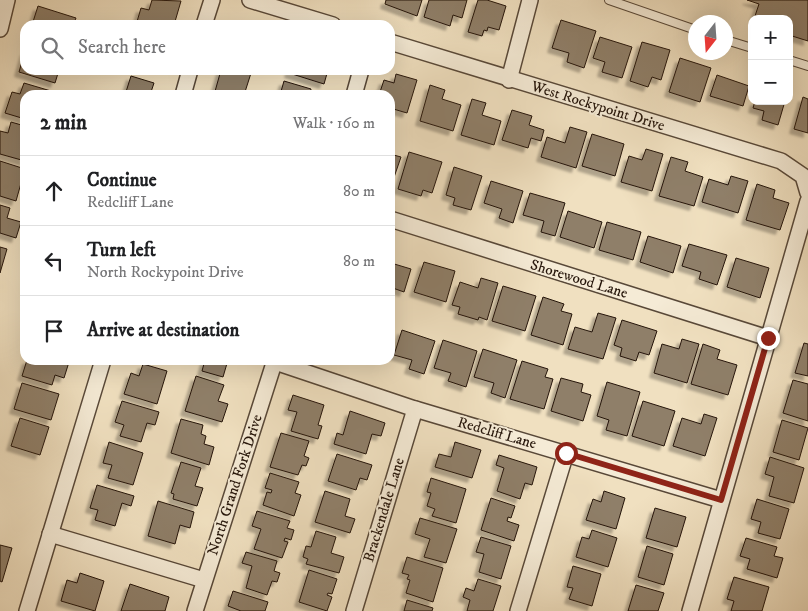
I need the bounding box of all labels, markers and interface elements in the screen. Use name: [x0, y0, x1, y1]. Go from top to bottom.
north arrow: [688, 15, 733, 60]
map controls: [748, 15, 793, 105]
button: +: [748, 15, 793, 60]
search box: [20, 20, 395, 75]
icon: search: [38, 34, 66, 62]
text: Search here: [78, 36, 166, 59]
button: −: [748, 60, 793, 105]
street label: West Rockypoint Drive: [528, 76, 667, 135]
text: 2 min: [40, 110, 87, 136]
text: Walk · 160 m: [293, 113, 375, 133]
text: Continue: [87, 169, 157, 192]
icon: ahead: [40, 177, 68, 205]
text: 80 m: [343, 181, 375, 201]
text: Redcliff Lane: [87, 192, 174, 212]
text: Turn left: [87, 239, 156, 262]
icon: left: [40, 247, 68, 275]
text: 80 m: [343, 251, 375, 271]
street label: Shorewood Lane: [528, 255, 630, 303]
text: North Rockypoint Drive: [87, 262, 244, 282]
icon: arrive: [40, 317, 68, 345]
text: Arrive at destination: [87, 319, 239, 342]
route end: [757, 327, 780, 350]
street label: North Grand Fork Drive: [203, 412, 267, 558]
street label: Redcliff Lane: [455, 413, 539, 453]
route start: [555, 442, 578, 465]
street label: Brackendale Lane: [359, 456, 409, 564]

